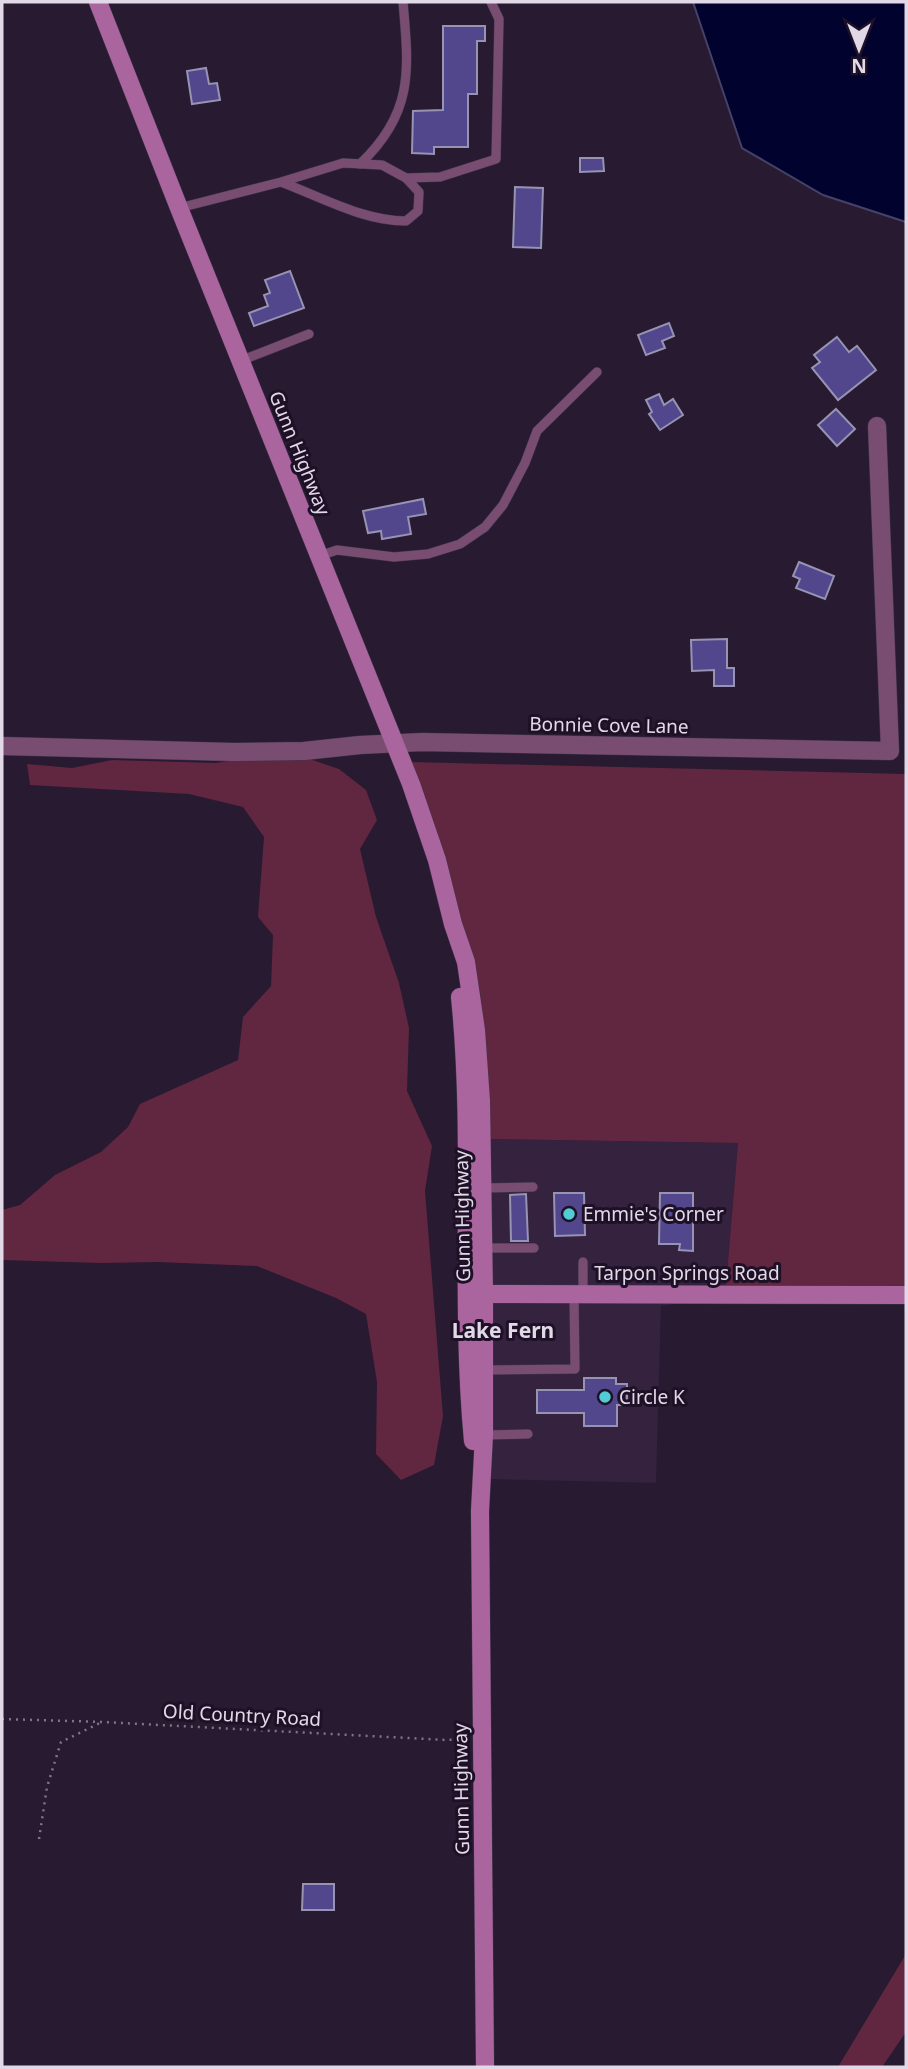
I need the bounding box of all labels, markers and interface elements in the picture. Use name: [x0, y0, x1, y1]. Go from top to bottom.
north arrow: [824, 14, 894, 84]
text: N: [851, 53, 867, 79]
street label: Gunn Highway: [263, 387, 337, 519]
street label: Bonnie Cove Lane: [529, 711, 689, 739]
street label: Gunn Highway: [448, 1150, 476, 1282]
place label: Emmie's Corner: [583, 1201, 724, 1227]
marker: Emmie's Corner: [561, 1206, 577, 1222]
street label: Tarpon Springs Road: [594, 1260, 780, 1286]
district label: Lake Fern: [452, 1316, 554, 1344]
place label: Circle K: [619, 1384, 685, 1410]
marker: Circle K: [597, 1389, 613, 1405]
street label: Old Country Road: [162, 1698, 322, 1732]
street label: Gunn Highway: [447, 1723, 475, 1855]

